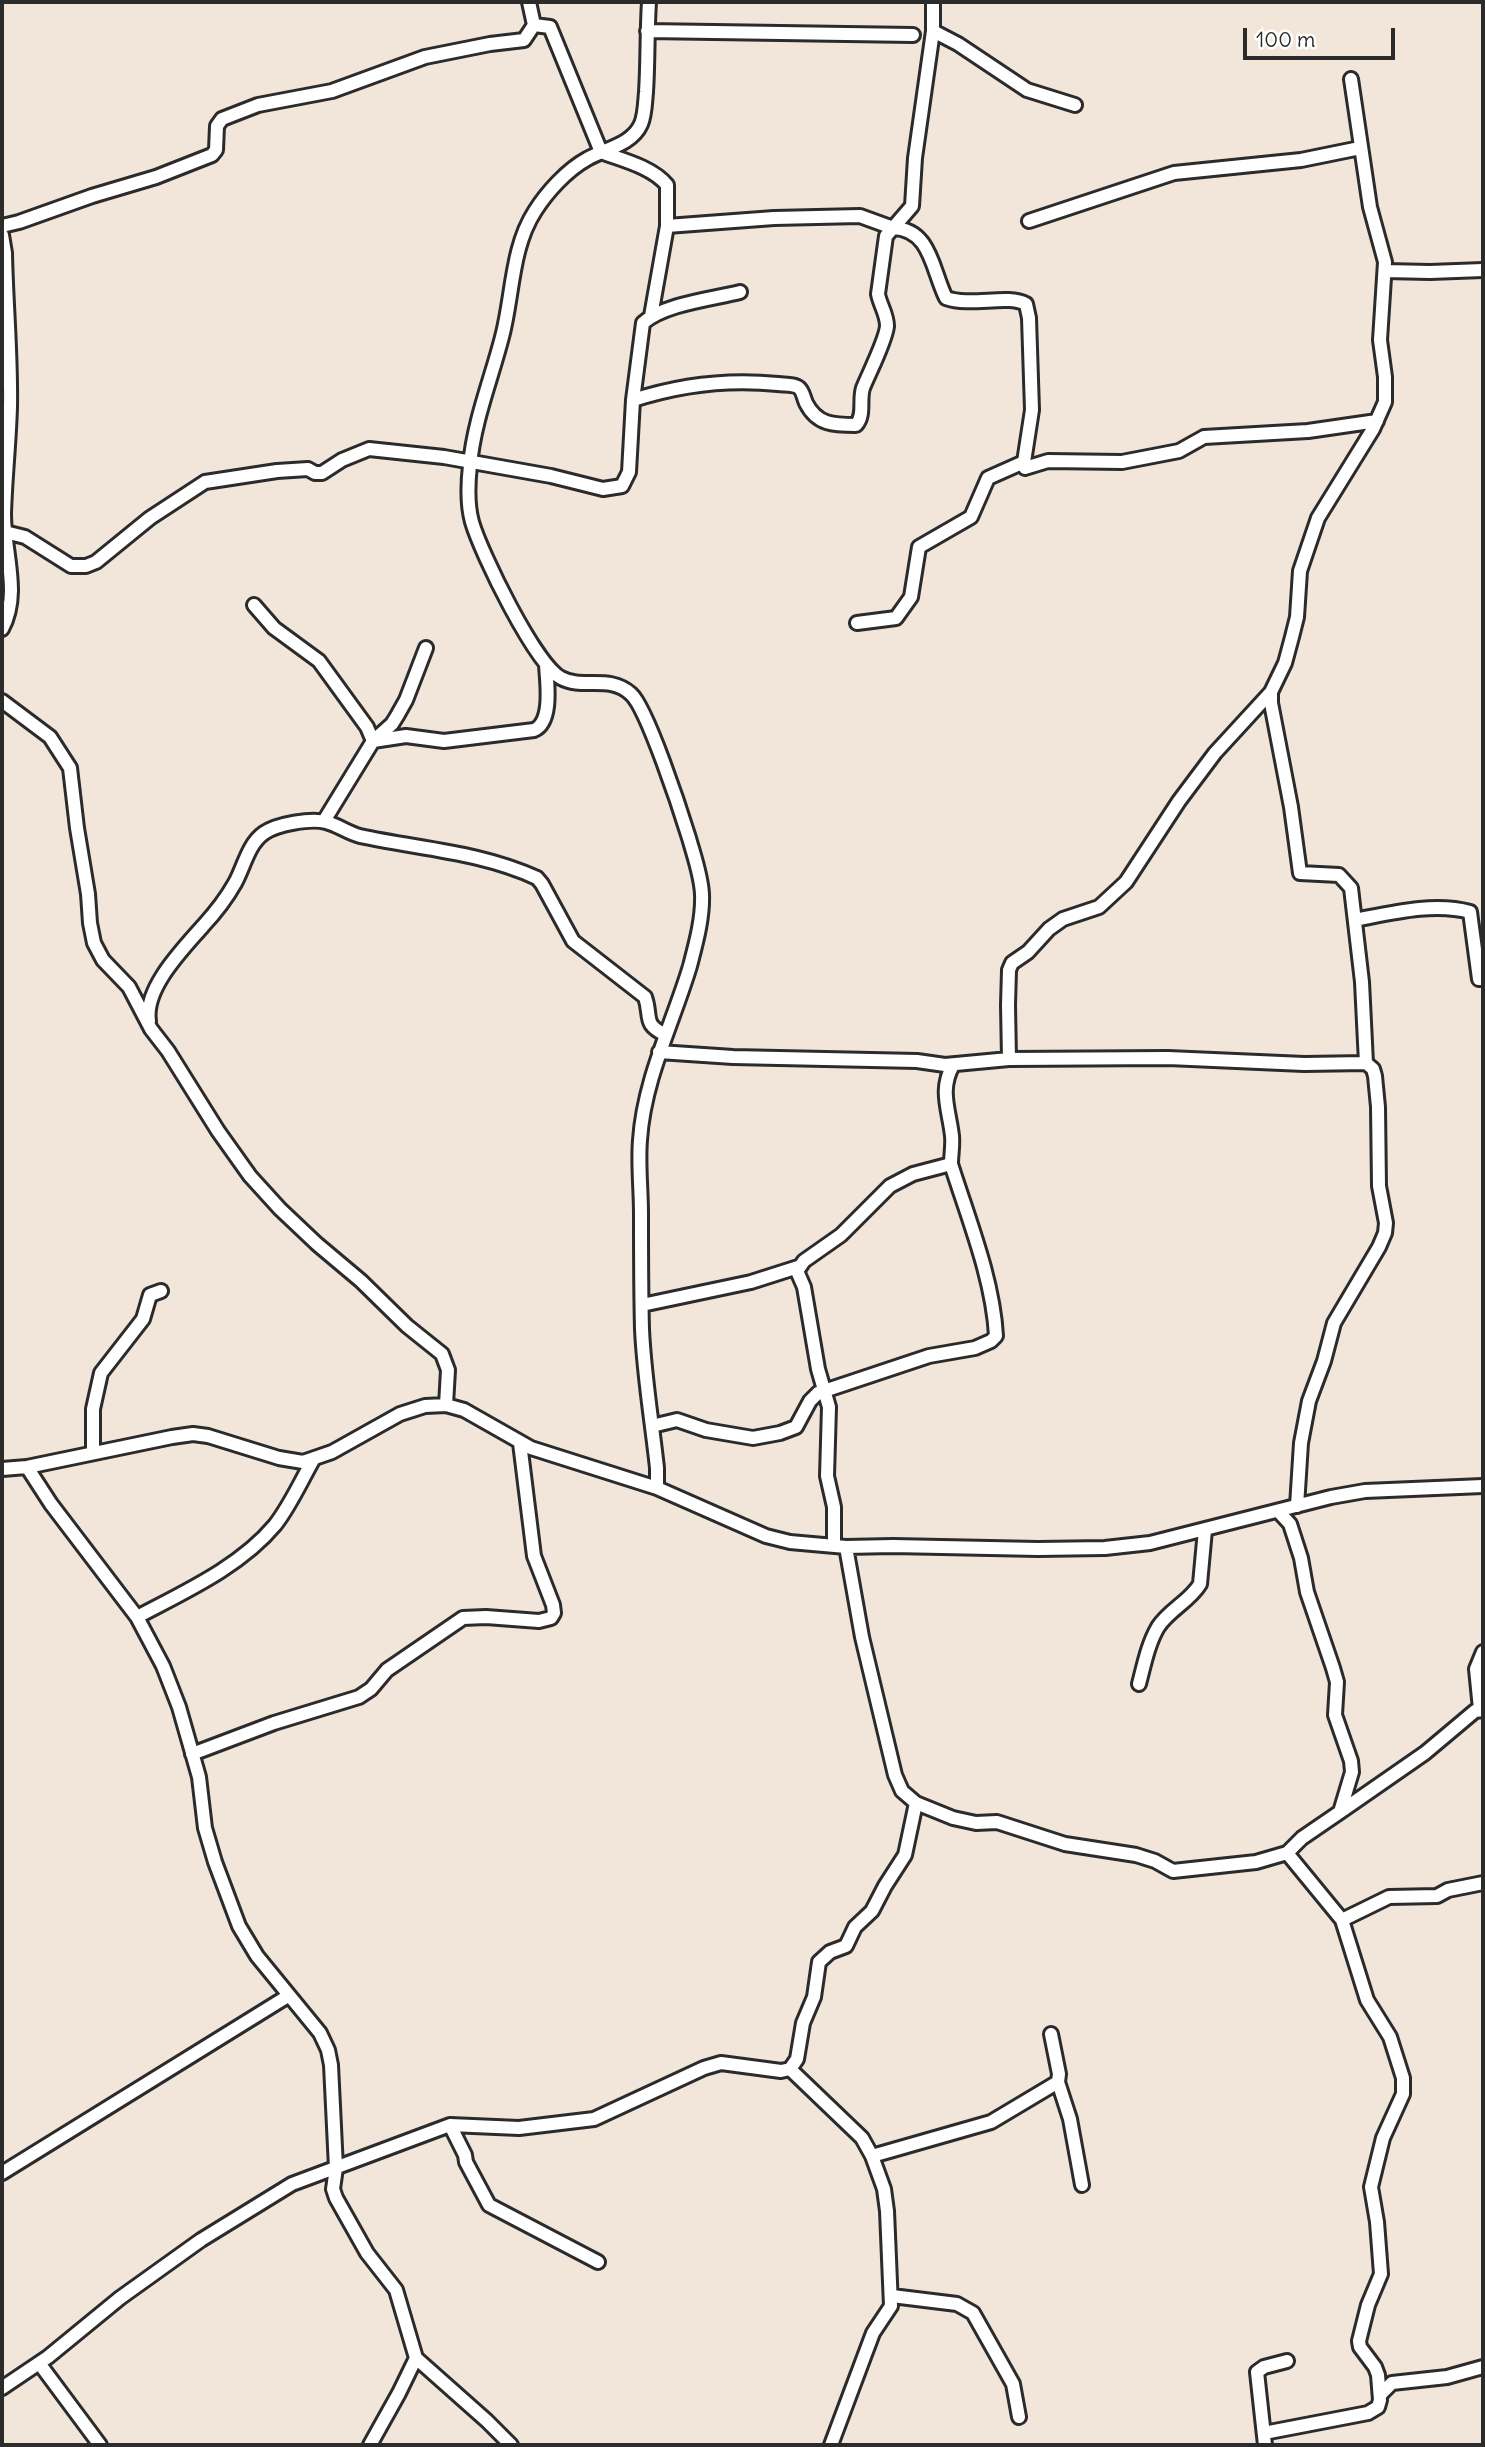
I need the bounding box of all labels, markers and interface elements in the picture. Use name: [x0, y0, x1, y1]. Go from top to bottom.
scale bar: [1247, 14, 1399, 58]
text: 100 m: [1256, 26, 1315, 53]

